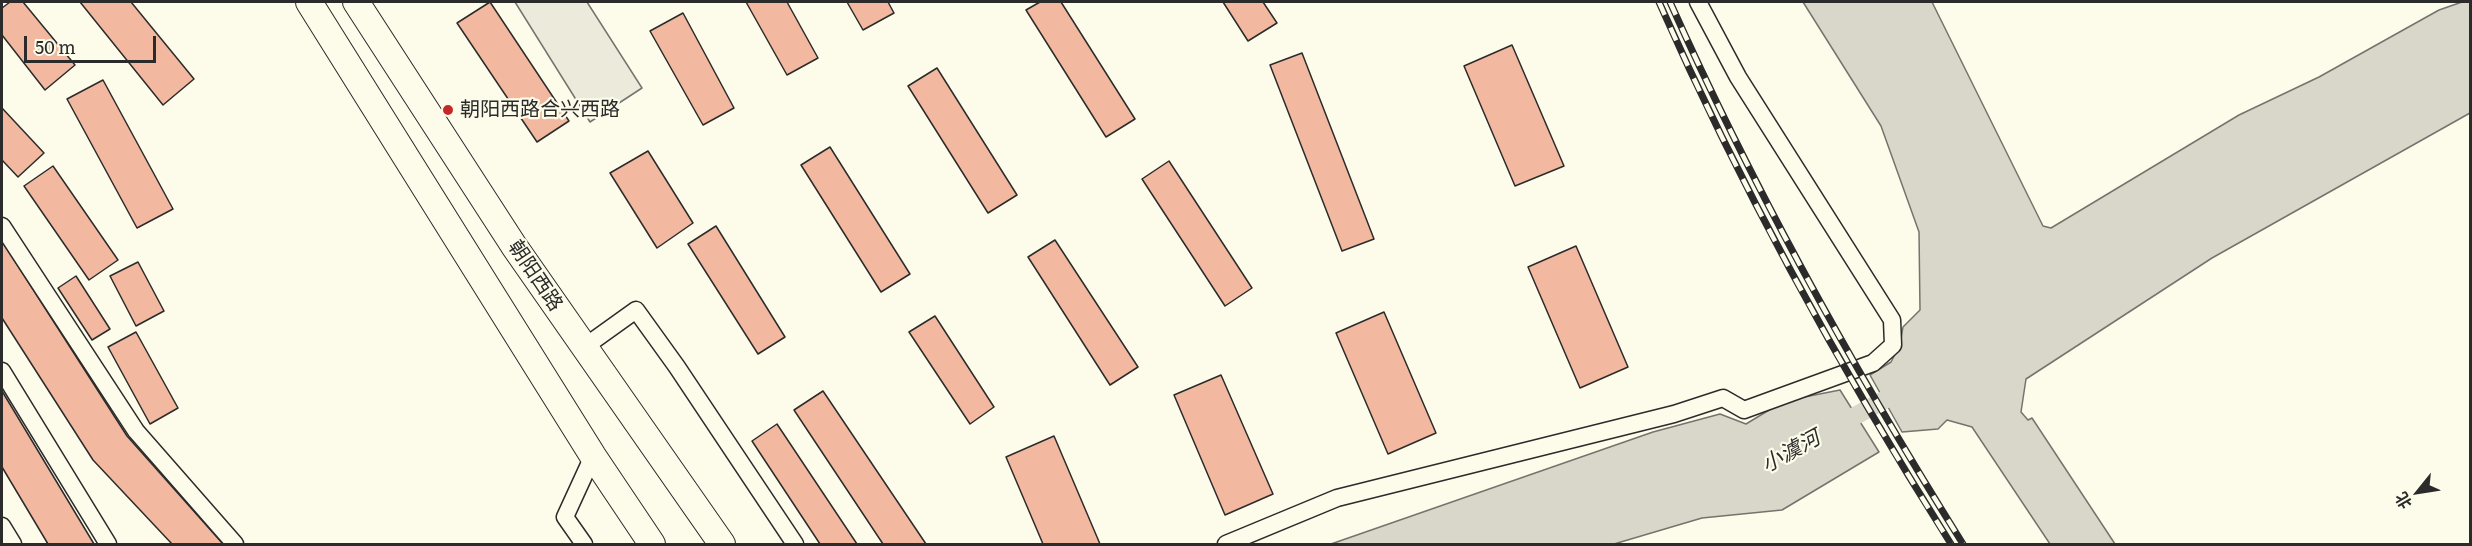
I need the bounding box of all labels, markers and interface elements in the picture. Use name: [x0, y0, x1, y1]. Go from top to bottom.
scale bar: [27, 24, 159, 62]
text: 50 m: [35, 33, 76, 60]
place label: 朝阳西路合兴西路: [460, 98, 620, 122]
marker: 朝阳西路合兴西路: [441, 103, 455, 117]
street label: 朝阳西路: [503, 236, 567, 316]
water label: 小澞河: [1757, 426, 1825, 478]
north arrow: [2388, 462, 2448, 522]
text: 北: [2388, 488, 2417, 514]

